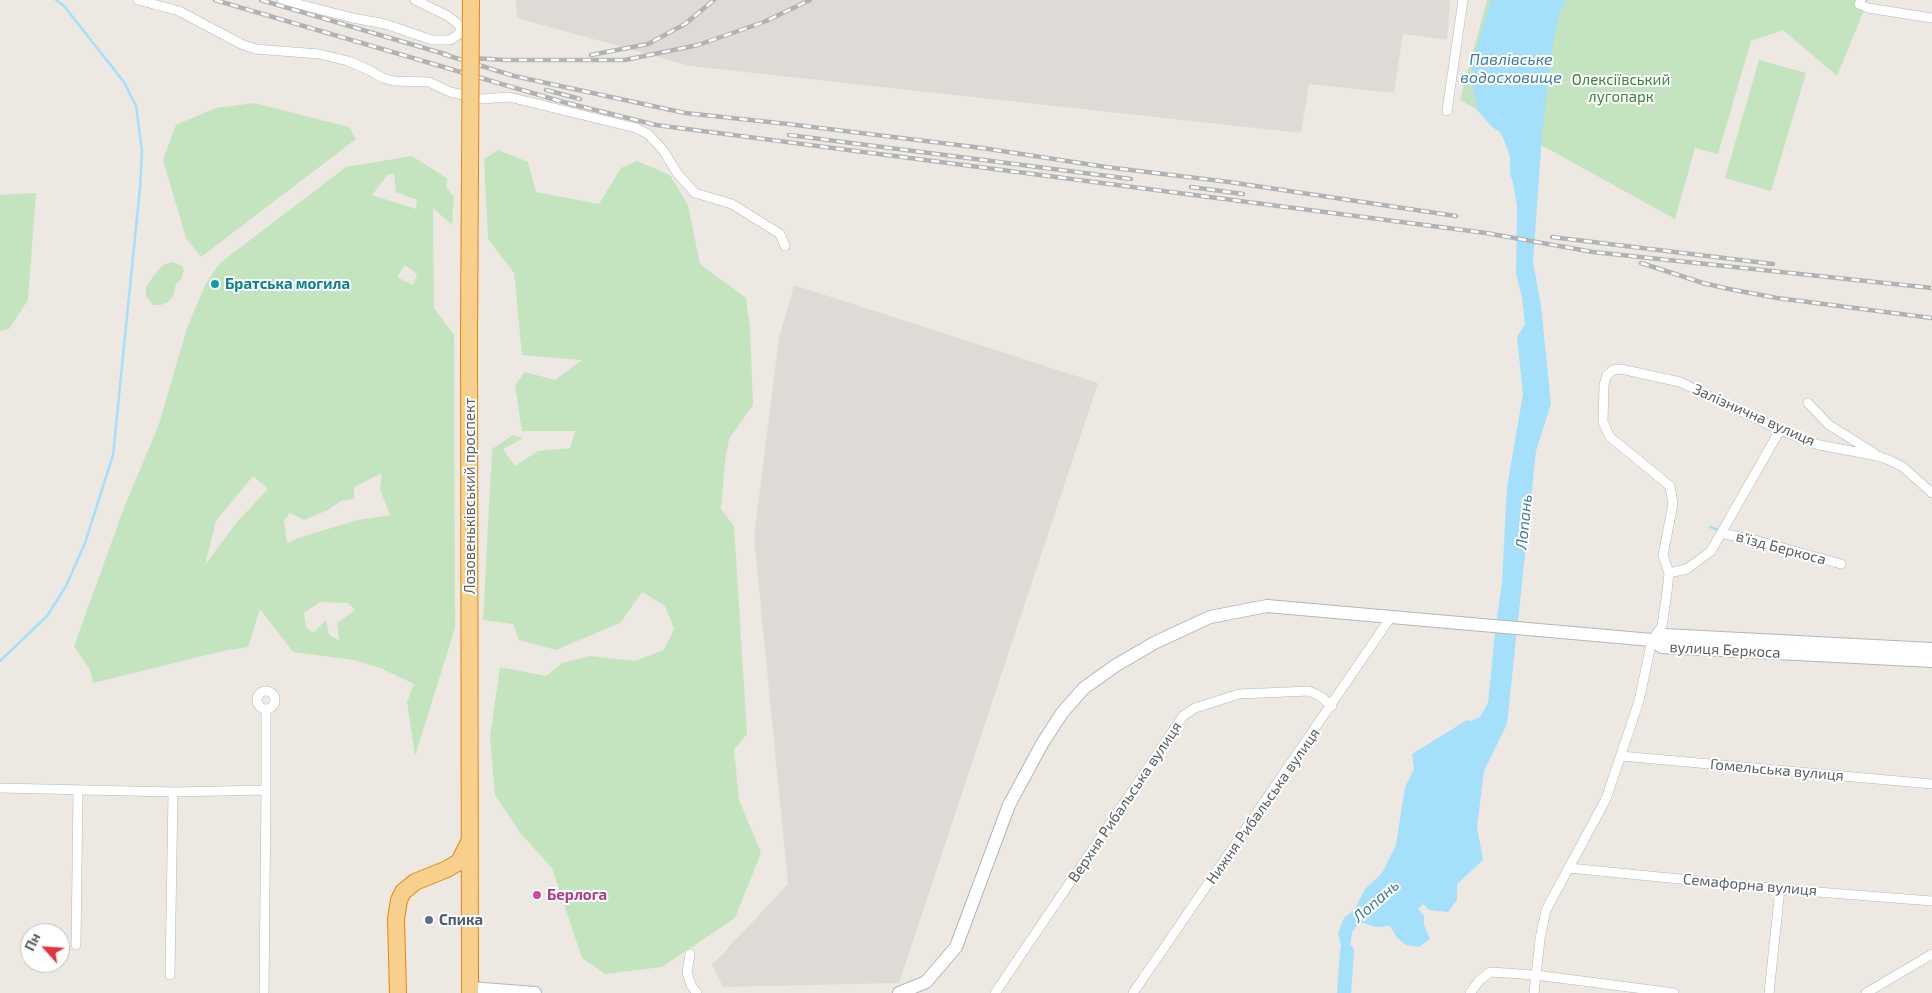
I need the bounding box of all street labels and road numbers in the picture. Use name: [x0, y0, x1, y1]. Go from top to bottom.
street label: Залізнична вулиця: [1690, 380, 1818, 450]
street label: Лозовеньківський проспект: [461, 398, 479, 594]
street label: в’їзд Беркоса: [1734, 527, 1828, 569]
street label: вулиця Беркоса: [1669, 638, 1781, 662]
street label: Верхня Рибальська вулиця: [1064, 718, 1186, 886]
street label: Нижня Рибальська вулиця: [1202, 725, 1324, 887]
street label: Гомельська вулиця: [1709, 755, 1845, 785]
street label: Семафорна вулиця: [1682, 870, 1818, 900]

